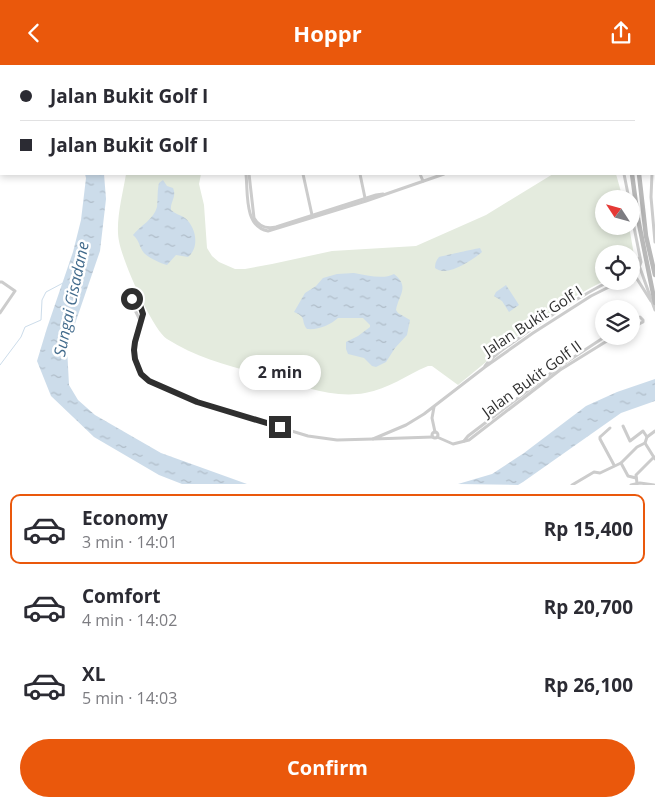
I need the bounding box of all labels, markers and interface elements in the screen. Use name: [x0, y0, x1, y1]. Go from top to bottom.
text: Hoppr: [293, 18, 362, 48]
icon: back: [20, 19, 48, 47]
icon: share: [607, 19, 635, 47]
text: Jalan Bukit Golf I: [50, 83, 208, 109]
text: Jalan Bukit Golf I: [50, 132, 208, 158]
north arrow: [595, 190, 640, 235]
map controls: [595, 190, 640, 345]
water label: Sungai Cisadane: [48, 240, 94, 358]
button: locate: [595, 245, 640, 290]
street label: Jalan Bukit Golf I: [477, 281, 586, 361]
route start: [121, 288, 143, 310]
button: layers: [595, 300, 640, 345]
street label: Jalan Bukit Golf II: [476, 335, 585, 422]
callout: 2 min: [239, 355, 321, 389]
text: 2 min: [258, 361, 302, 383]
route end: [269, 416, 291, 438]
text: Economy: [82, 505, 168, 531]
icon: car: [22, 507, 67, 552]
text: Rp 15,400: [544, 516, 633, 542]
text: 3 min · 14:01: [82, 531, 177, 553]
text: Comfort: [82, 583, 161, 609]
icon: car: [22, 585, 67, 630]
text: Rp 20,700: [544, 594, 633, 620]
text: 4 min · 14:02: [82, 609, 177, 631]
text: XL: [82, 661, 105, 687]
icon: car: [22, 663, 67, 708]
text: Rp 26,100: [544, 672, 633, 698]
text: 5 min · 14:03: [82, 687, 177, 709]
button: Confirm: [20, 739, 635, 797]

